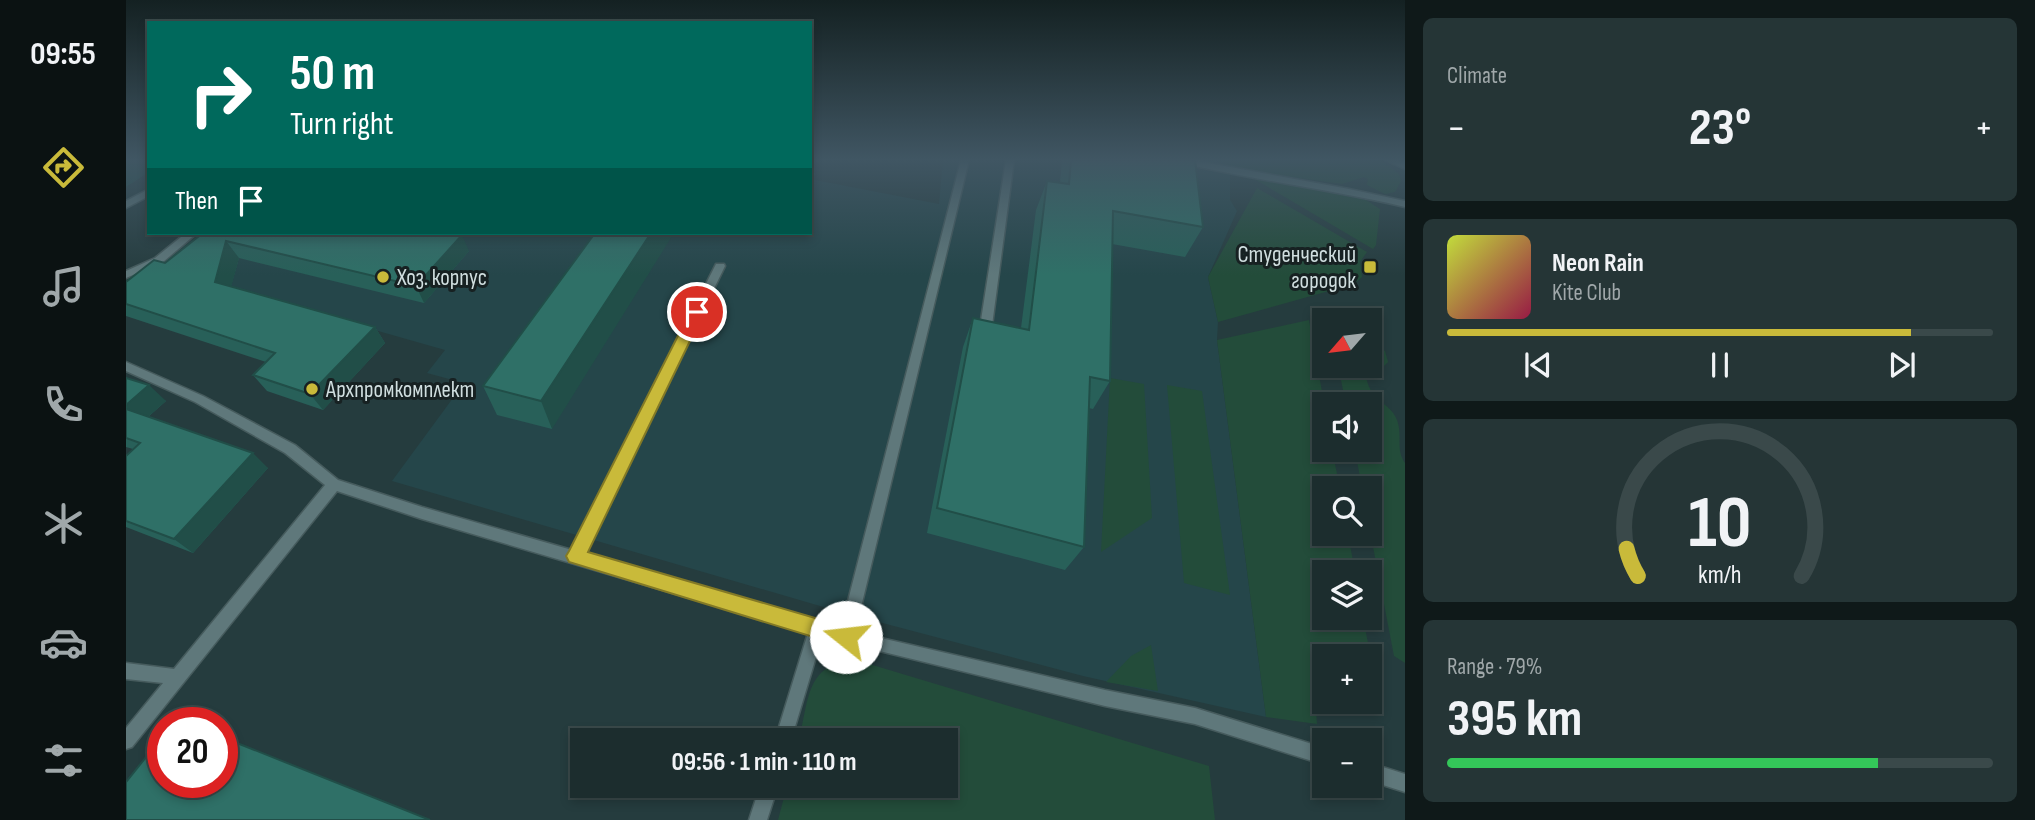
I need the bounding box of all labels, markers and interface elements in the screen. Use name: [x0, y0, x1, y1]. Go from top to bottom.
text: 09:55: [30, 35, 96, 74]
text: 50 m: [290, 45, 375, 104]
icon: right: [175, 49, 266, 140]
text: Climate: [1447, 62, 1507, 90]
text: 23°: [1689, 97, 1751, 160]
text: Turn right: [290, 105, 394, 144]
text: −: [1447, 106, 1466, 151]
text: +: [1974, 106, 1993, 151]
icon: directions: [39, 143, 88, 192]
icon: arrive: [232, 182, 270, 220]
text: Then: [175, 186, 218, 217]
place label: Студенческий городок: [1237, 241, 1356, 295]
text: Neon Rain: [1552, 248, 1644, 279]
marker: Студенческий городок: [1362, 259, 1378, 275]
icon: music: [39, 262, 88, 311]
place label: Хоз. корпус: [396, 264, 487, 292]
marker: Хоз. корпус: [375, 269, 391, 285]
text: Kite Club: [1552, 279, 1621, 307]
pin: [667, 282, 727, 342]
icon: arrive: [678, 293, 716, 331]
north arrow: [1312, 308, 1382, 378]
map controls: [1312, 308, 1382, 798]
icon: previous: [1519, 346, 1557, 384]
icon: pause: [1701, 346, 1739, 384]
icon: next: [1883, 346, 1921, 384]
place label: Архпромкомплект: [325, 376, 474, 404]
icon: phone: [39, 380, 88, 429]
marker: Архпромкомплект: [304, 381, 320, 397]
button: sound: [1312, 392, 1382, 462]
button: search: [1312, 476, 1382, 546]
text: 10: [1688, 481, 1752, 569]
icon: climate: [39, 499, 88, 548]
button: layers: [1312, 560, 1382, 630]
text: km/h: [1698, 560, 1742, 591]
position arrow: [809, 600, 883, 674]
icon: car: [39, 618, 88, 667]
button: +: [1312, 644, 1382, 714]
text: Range · 79%: [1447, 653, 1542, 681]
text: 395 km: [1447, 688, 1582, 751]
speed limit sign: 20: [147, 707, 238, 798]
button: −: [1312, 728, 1382, 798]
icon: filters: [39, 736, 88, 785]
text: 09:56 · 1 min · 110 m: [671, 747, 857, 778]

